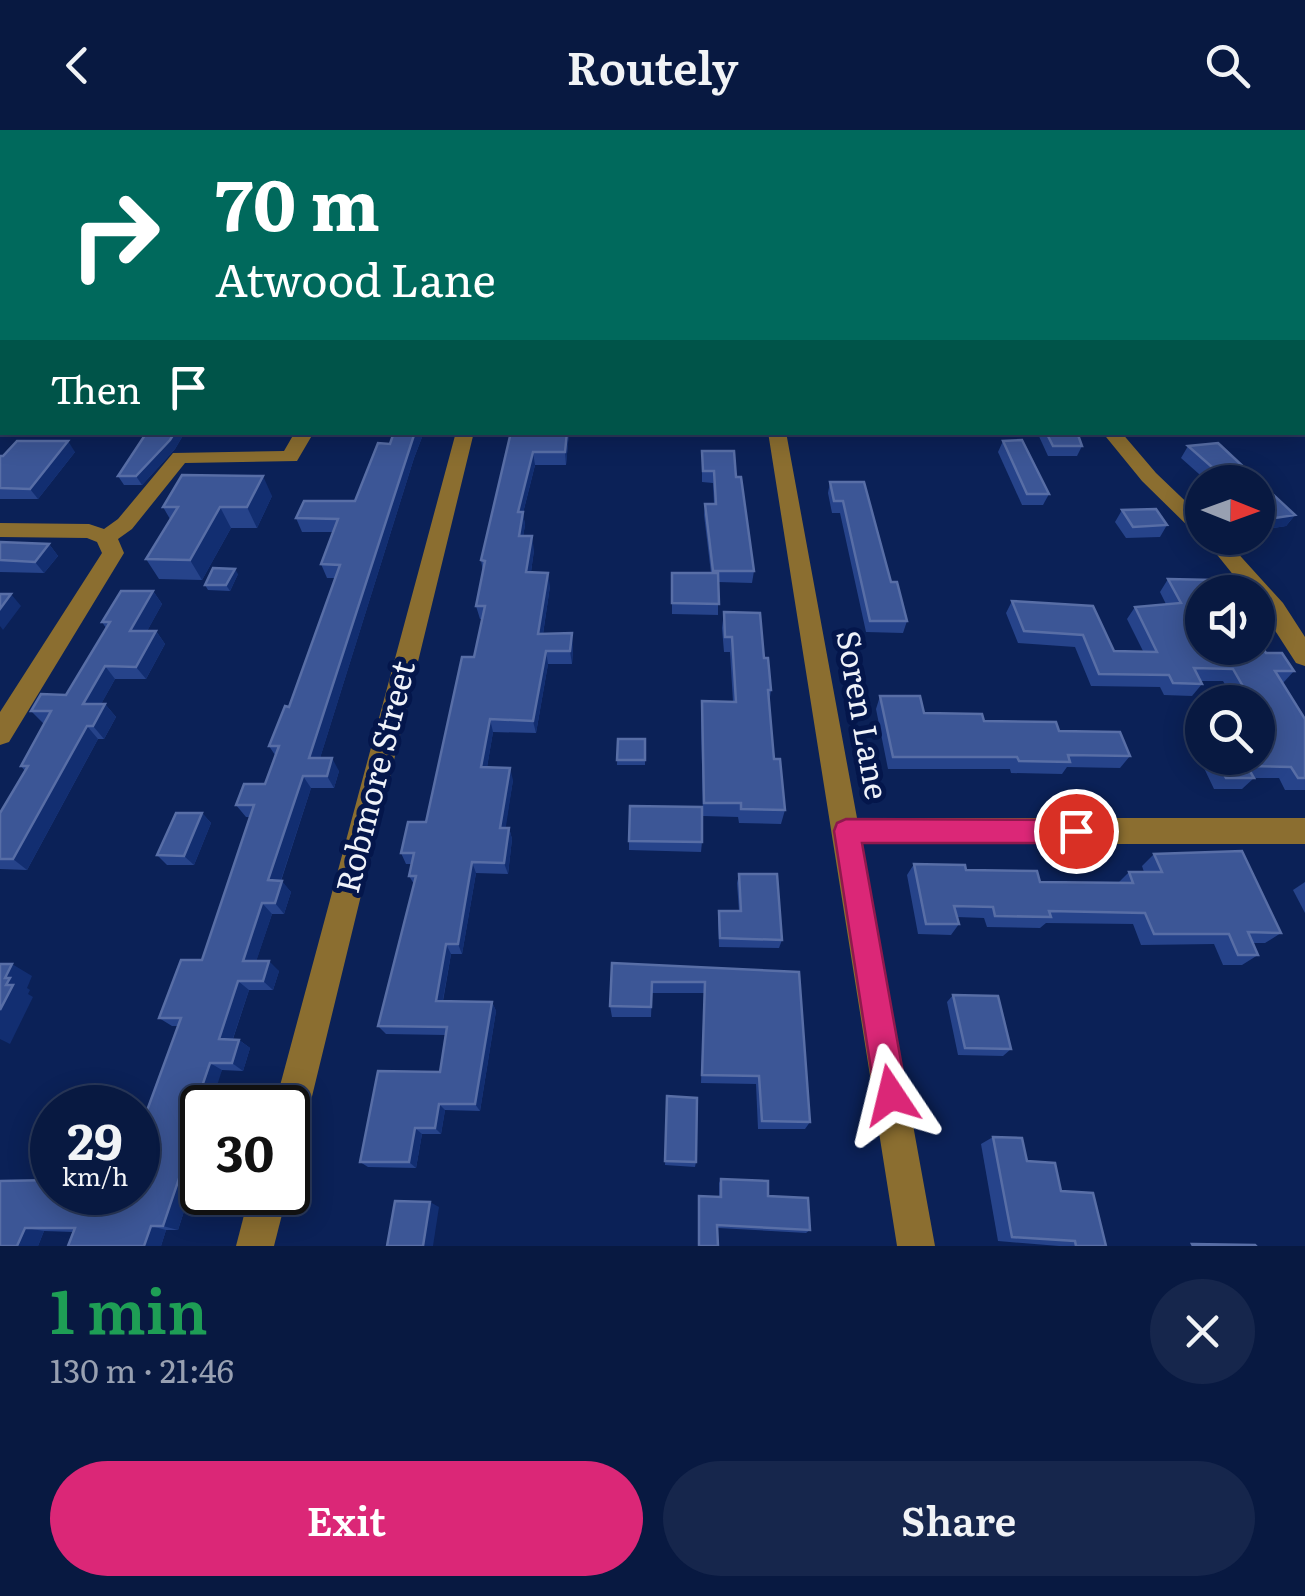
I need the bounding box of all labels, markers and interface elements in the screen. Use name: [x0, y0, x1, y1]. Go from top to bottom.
text: Routely: [567, 32, 738, 99]
icon: back: [50, 38, 105, 93]
icon: search: [1200, 38, 1255, 93]
text: 70 m: [215, 149, 380, 253]
icon: right: [50, 170, 180, 300]
text: Atwood Lane: [215, 244, 496, 311]
text: Then: [50, 359, 141, 416]
icon: arrive: [161, 360, 216, 415]
north arrow: [1185, 465, 1275, 555]
map controls: [1185, 465, 1275, 775]
button: sound: [1185, 575, 1275, 665]
street label: Soren Lane: [826, 626, 903, 803]
street label: Robmore Street: [321, 655, 425, 897]
button: search: [1185, 685, 1275, 775]
pin: [1034, 789, 1119, 874]
icon: arrive: [1049, 804, 1104, 859]
position arrow: [839, 1043, 943, 1147]
speed limit sign: 30: [180, 1085, 310, 1215]
text: 29: [67, 1101, 123, 1175]
text: km/h: [62, 1157, 128, 1194]
text: 1 min: [50, 1263, 208, 1352]
button: close: [1150, 1279, 1255, 1384]
text: 130 m · 21:46: [50, 1345, 234, 1393]
button: Exit: [50, 1461, 643, 1576]
button: Share: [663, 1461, 1255, 1576]

